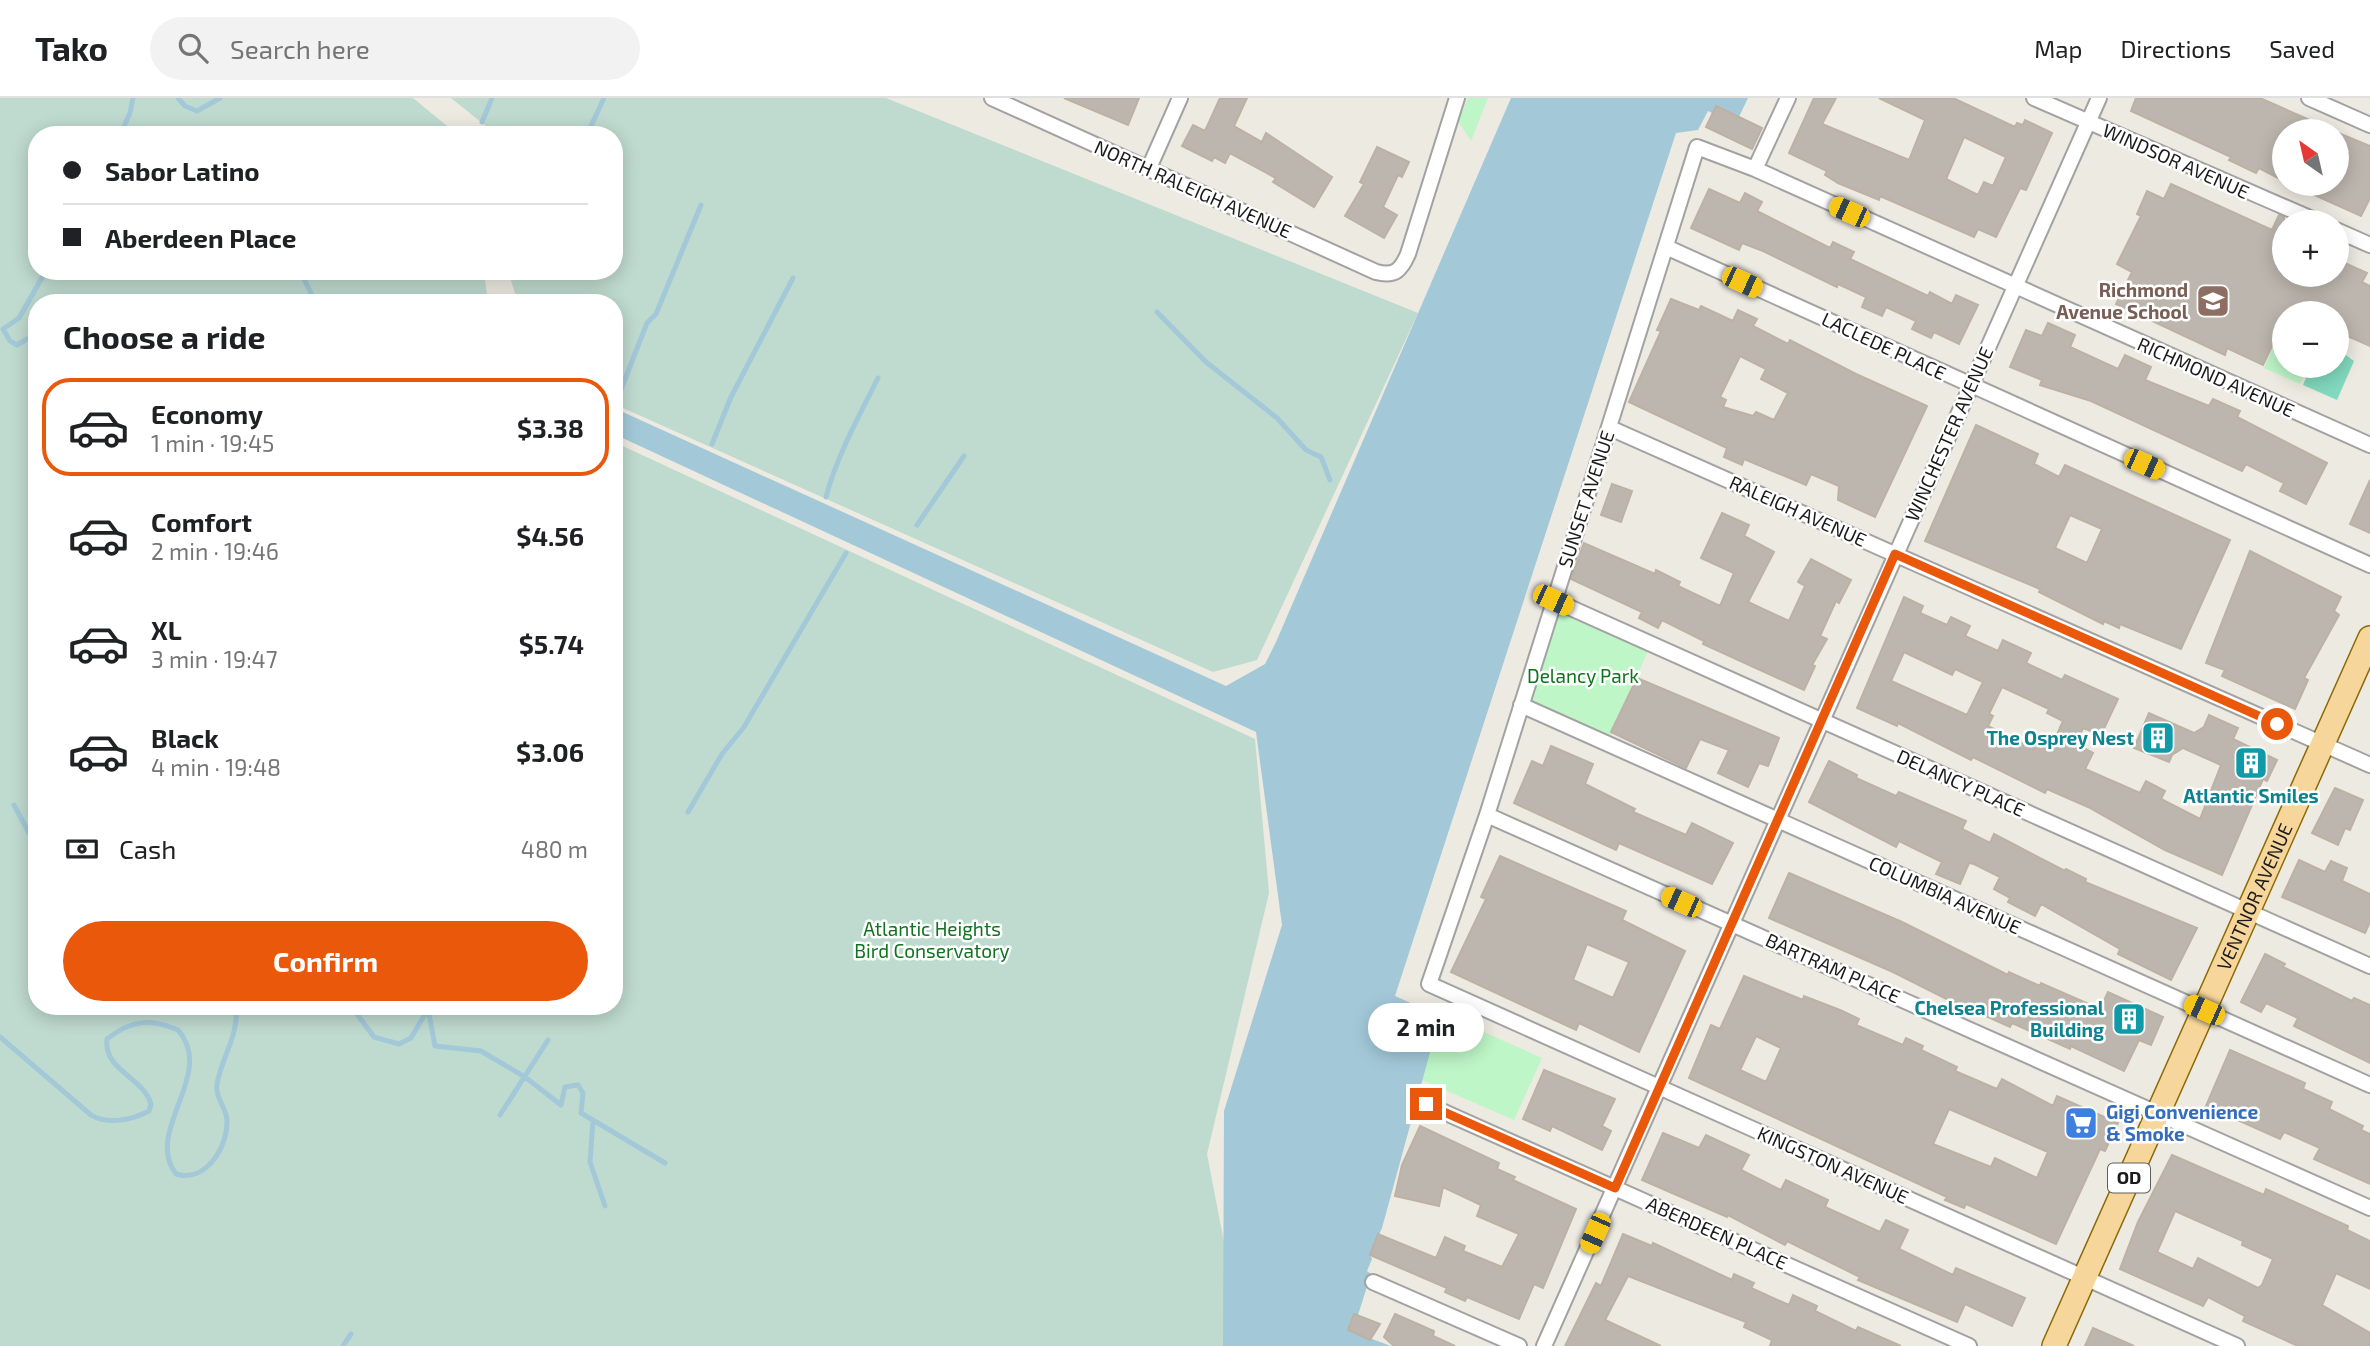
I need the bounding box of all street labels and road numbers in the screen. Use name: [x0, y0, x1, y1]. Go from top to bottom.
street label: WINDSOR AVENUE: [2099, 118, 2253, 203]
street label: NORTH RALEIGH AVENUE: [1091, 135, 1295, 242]
street label: LACLEDE PLACE: [1818, 307, 1950, 384]
street label: RICHMOND AVENUE: [2134, 332, 2298, 422]
street label: WINCHESTER AVENUE: [1900, 343, 1997, 525]
street label: SUNSET AVENUE: [1553, 428, 1618, 570]
street label: RALEIGH AVENUE: [1726, 470, 1870, 551]
street label: DELANCY PLACE: [1894, 744, 2029, 821]
street label: VENTNOR AVENUE: [2211, 819, 2297, 974]
street label: COLUMBIA AVENUE: [1866, 851, 2025, 938]
street label: BARTRAM PLACE: [1762, 928, 1904, 1008]
street label: KINGSTON AVENUE: [1754, 1121, 1912, 1208]
road number: OD: [2108, 1163, 2150, 1192]
street label: ABERDEEN PLACE: [1643, 1191, 1791, 1274]

